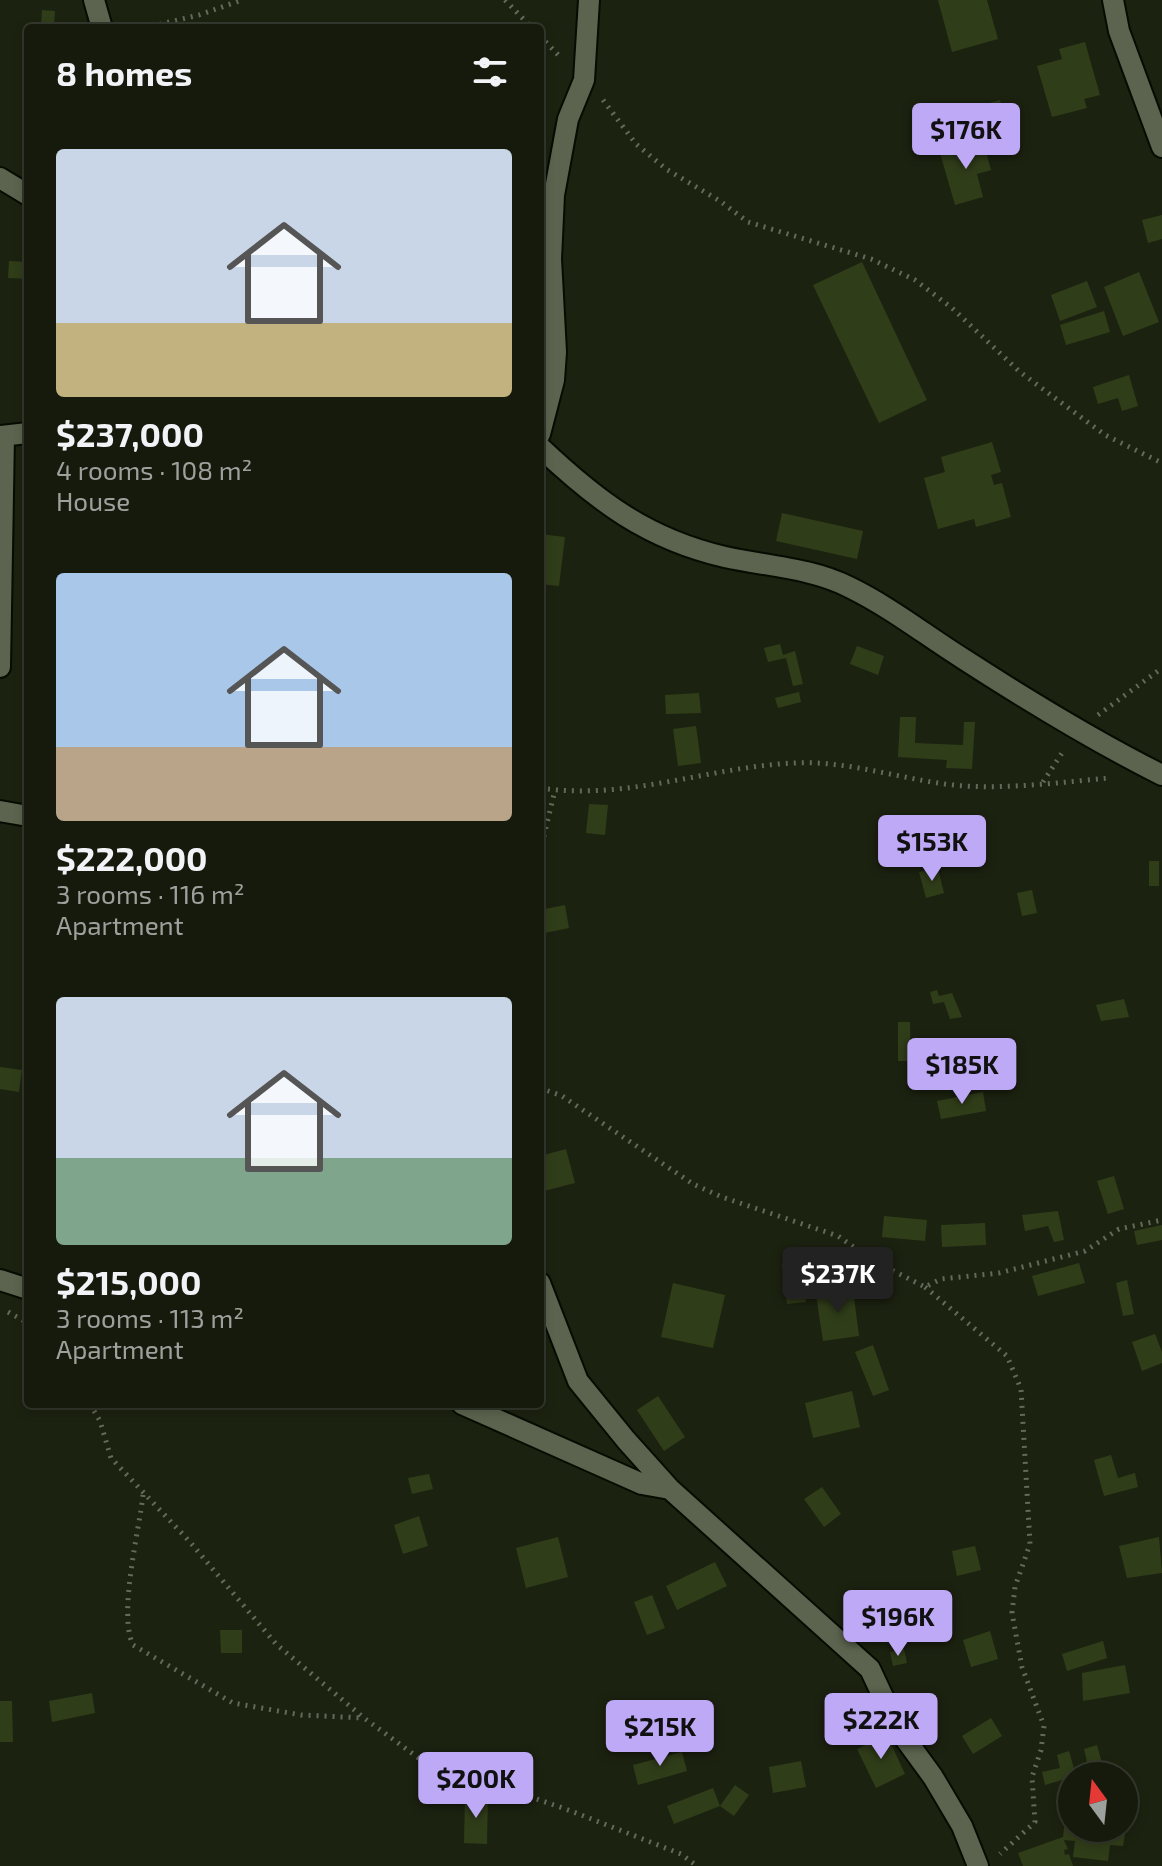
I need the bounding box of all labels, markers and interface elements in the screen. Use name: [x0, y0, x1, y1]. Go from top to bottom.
icon: filters: [468, 50, 512, 94]
text: 8 homes: [56, 52, 192, 93]
pin: $176K: [910, 103, 1022, 171]
text: $176K: [930, 113, 1002, 144]
icon: home: [212, 201, 356, 345]
text: $237,000: [56, 413, 204, 454]
text: 4 rooms · 108 m²: [56, 454, 252, 485]
text: House: [56, 485, 130, 516]
icon: home: [212, 625, 356, 769]
pin: $153K: [876, 815, 988, 883]
text: $153K: [896, 825, 968, 856]
text: $222,000: [56, 837, 208, 878]
text: 3 rooms · 116 m²: [56, 878, 245, 909]
text: Apartment: [56, 909, 184, 940]
pin: $185K: [906, 1038, 1018, 1106]
text: $185K: [925, 1048, 999, 1079]
icon: home: [212, 1049, 356, 1193]
pin: $237K: [782, 1247, 894, 1315]
text: $237K: [800, 1257, 876, 1288]
text: $215,000: [56, 1261, 202, 1302]
text: 3 rooms · 113 m²: [56, 1302, 244, 1333]
text: Apartment: [56, 1333, 184, 1364]
pin: $196K: [842, 1590, 954, 1658]
text: $196K: [861, 1600, 935, 1631]
pin: $222K: [825, 1693, 937, 1761]
pin: $215K: [604, 1700, 716, 1768]
text: $222K: [843, 1703, 919, 1734]
text: $215K: [624, 1710, 696, 1741]
pin: $200K: [420, 1752, 532, 1820]
text: $200K: [436, 1762, 516, 1793]
north arrow: [1058, 1762, 1138, 1842]
map controls: [1058, 1762, 1138, 1842]

